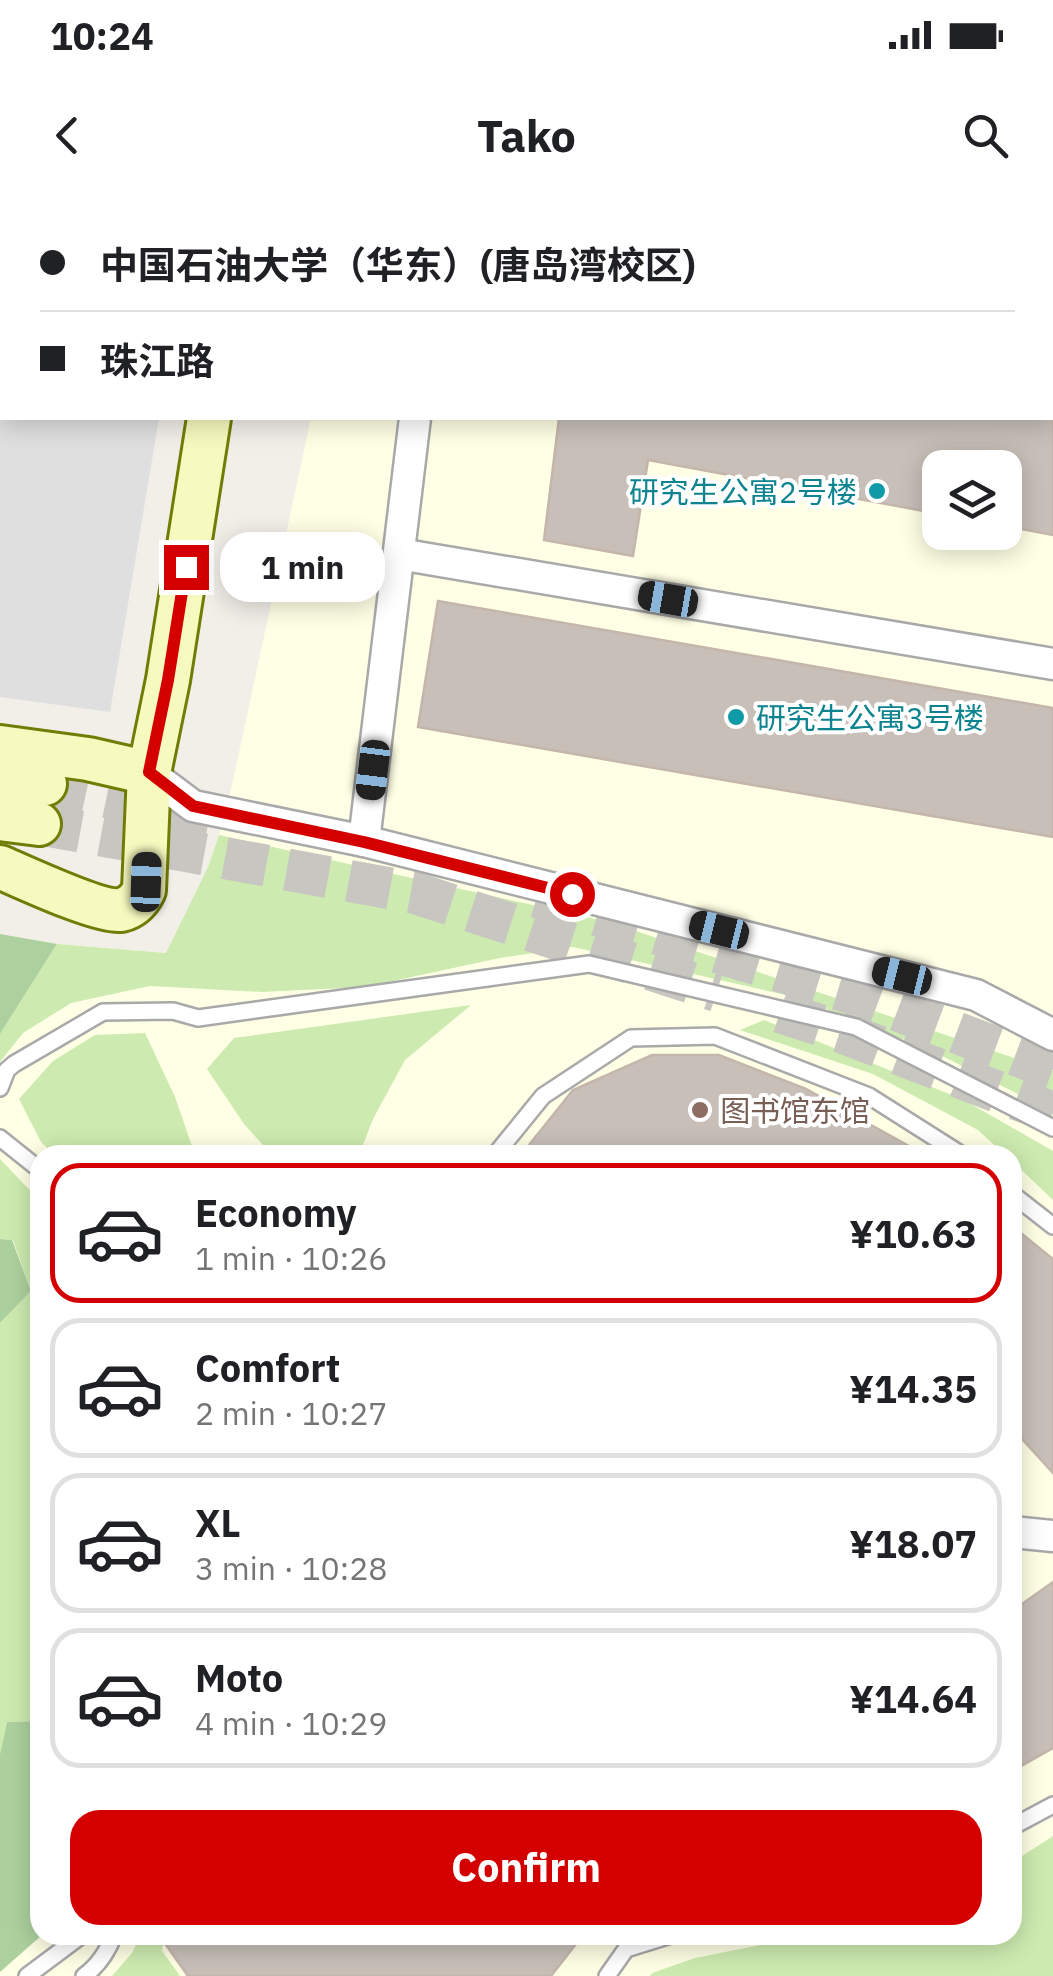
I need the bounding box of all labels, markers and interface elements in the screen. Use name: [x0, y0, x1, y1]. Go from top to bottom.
text: 10:24: [50, 11, 154, 60]
text: Tako: [477, 106, 576, 164]
icon: back: [40, 108, 95, 163]
icon: search: [958, 108, 1013, 163]
text: 中国石油大学（华东）(唐岛湾校区): [100, 240, 696, 289]
text: 珠江路: [100, 336, 214, 385]
map controls: [922, 450, 1022, 550]
button: layers: [922, 450, 1022, 550]
place label: 研究生公寓2号楼: [629, 472, 857, 511]
marker: 研究生公寓2号楼: [866, 480, 888, 502]
callout: 1 min: [221, 532, 386, 602]
route end: [164, 545, 209, 590]
text: 1 min: [261, 546, 344, 588]
car: [636, 579, 700, 619]
place label: 研究生公寓3号楼: [756, 698, 984, 737]
marker: 研究生公寓3号楼: [725, 706, 747, 728]
car: [354, 738, 392, 802]
car: [130, 851, 162, 913]
route start: [550, 872, 595, 917]
car: [686, 908, 752, 952]
car: [869, 954, 935, 998]
place label: 图书馆东馆: [720, 1091, 870, 1130]
marker: 图书馆东馆: [689, 1099, 711, 1121]
icon: car: [75, 1188, 165, 1278]
text: Economy: [195, 1188, 357, 1237]
text: ¥10.63: [849, 1209, 977, 1258]
text: 1 min · 10:26: [195, 1237, 388, 1279]
icon: car: [75, 1343, 165, 1433]
text: Comfort: [195, 1343, 340, 1392]
text: ¥14.35: [849, 1364, 977, 1413]
text: 2 min · 10:27: [195, 1392, 388, 1434]
icon: car: [75, 1498, 165, 1588]
text: XL: [195, 1498, 241, 1547]
text: ¥18.07: [849, 1519, 977, 1568]
text: 3 min · 10:28: [195, 1547, 388, 1589]
icon: car: [75, 1653, 165, 1743]
text: Moto: [195, 1653, 283, 1702]
text: ¥14.64: [849, 1674, 977, 1723]
text: 4 min · 10:29: [195, 1702, 388, 1744]
button: Confirm: [70, 1810, 982, 1925]

